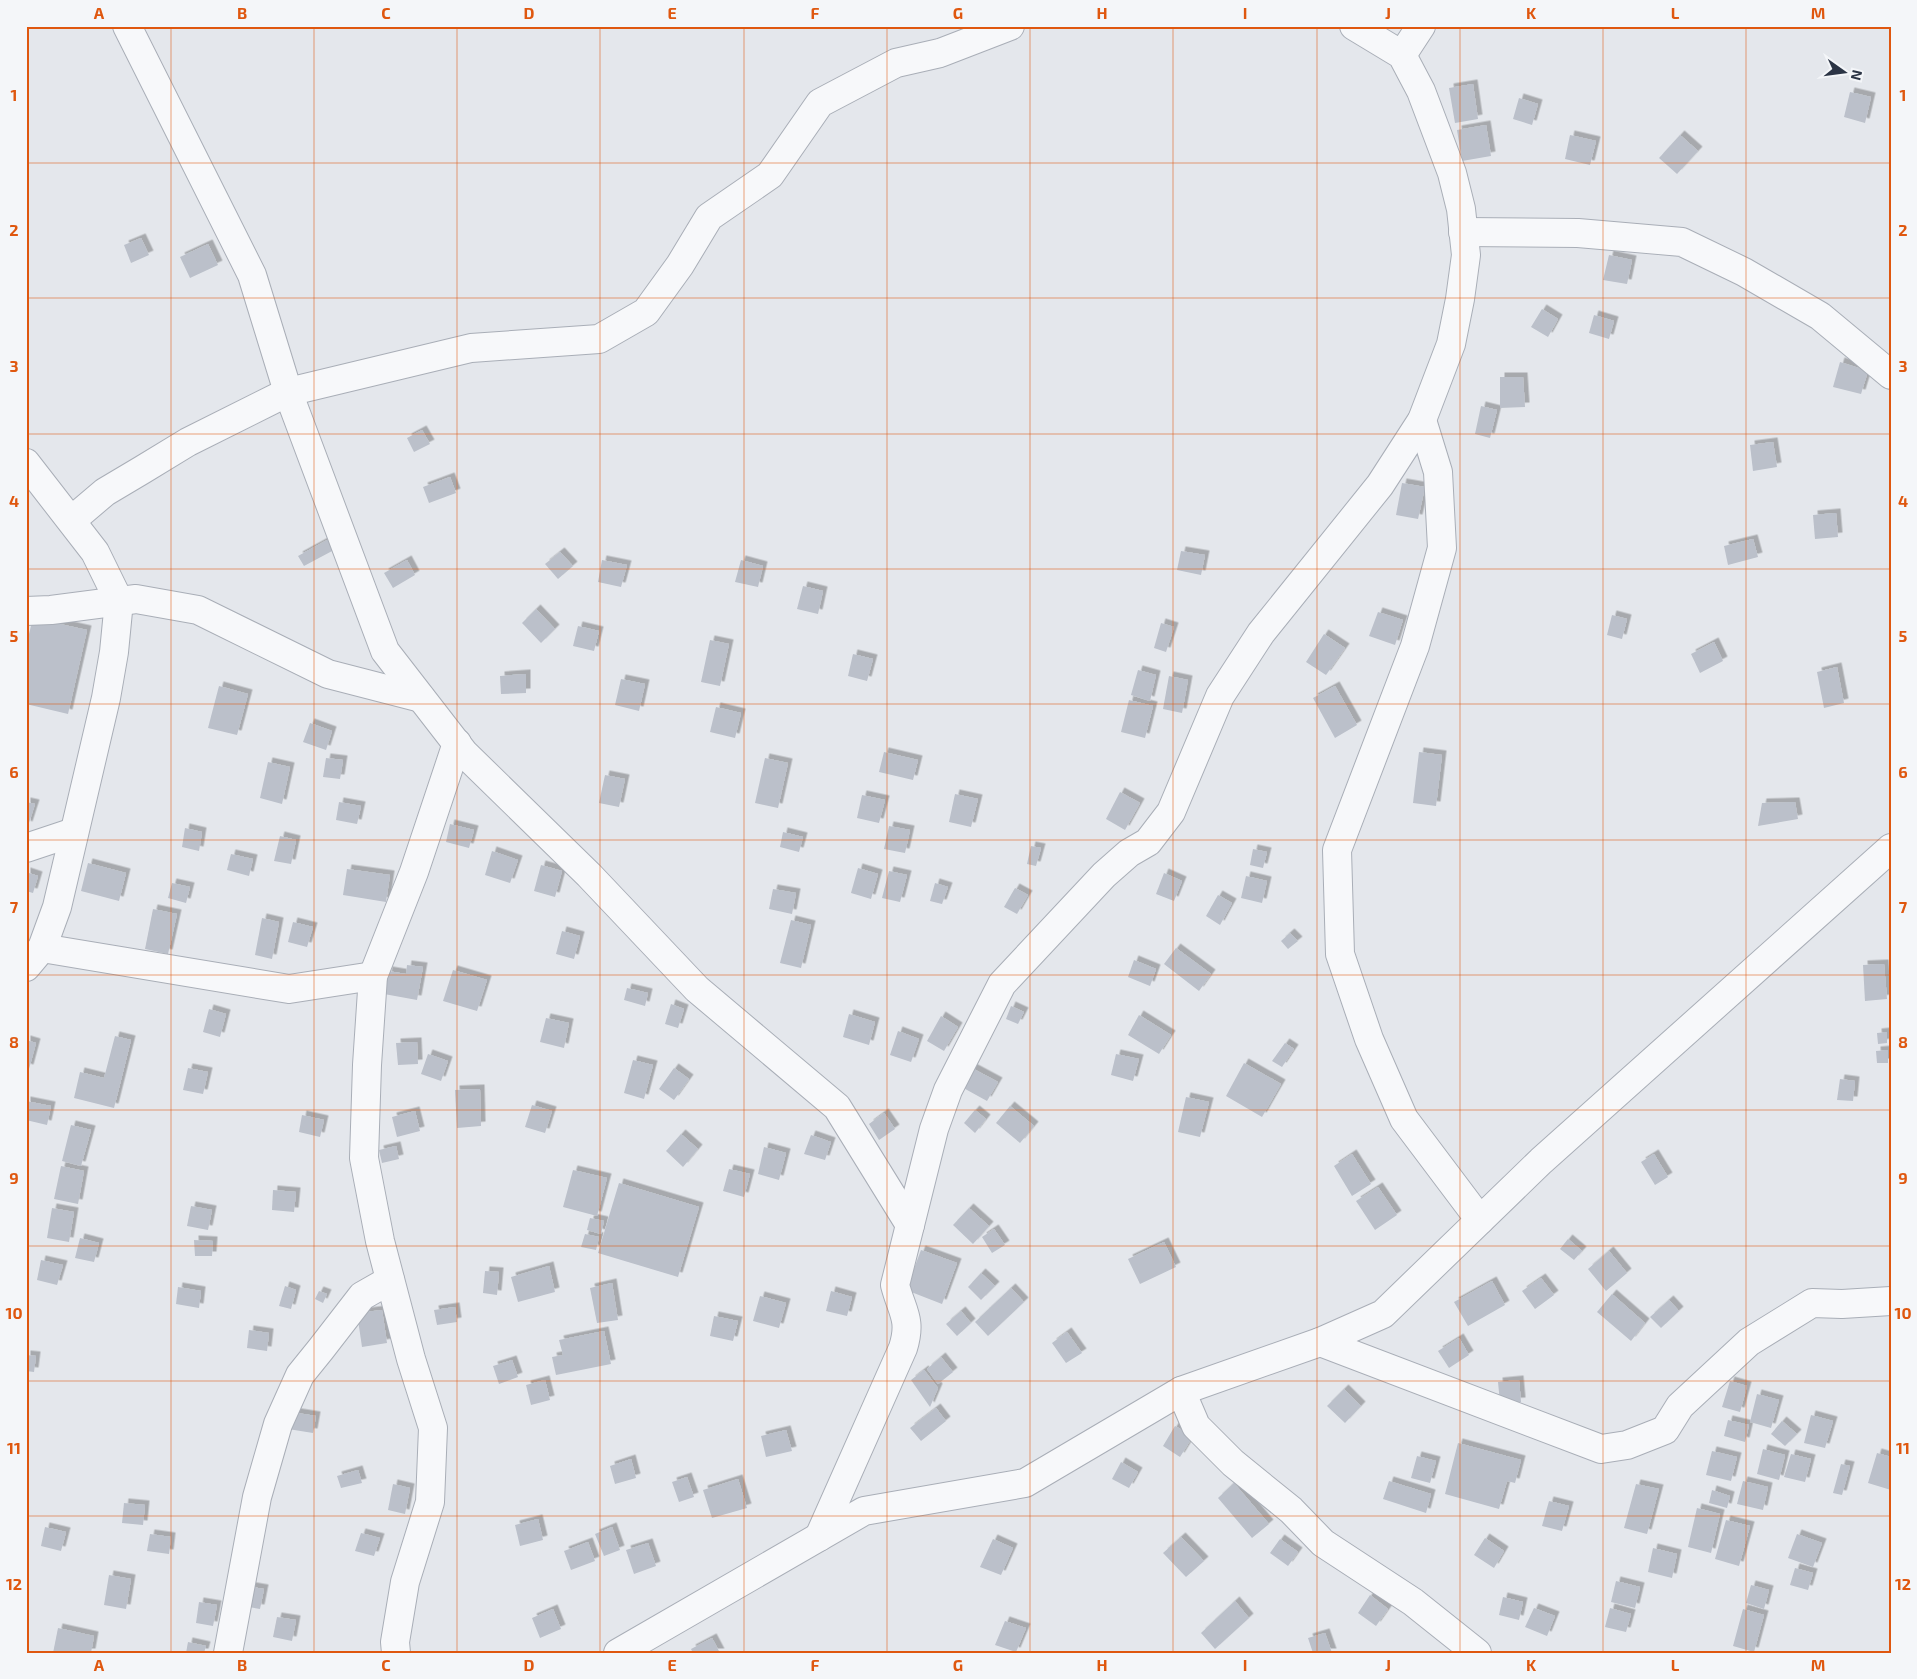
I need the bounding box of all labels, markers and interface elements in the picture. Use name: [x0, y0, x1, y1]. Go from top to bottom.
text: A: [94, 3, 105, 22]
text: B: [237, 3, 247, 22]
text: C: [381, 3, 391, 22]
text: D: [524, 3, 535, 22]
text: E: [667, 3, 677, 22]
text: F: [811, 3, 820, 22]
text: G: [953, 3, 963, 22]
text: H: [1096, 3, 1108, 22]
text: I: [1243, 3, 1247, 22]
text: J: [1385, 3, 1391, 22]
text: K: [1526, 3, 1537, 22]
text: L: [1671, 3, 1680, 22]
text: M: [1811, 3, 1825, 22]
north arrow: [1820, 48, 1870, 98]
text: N: [1848, 68, 1867, 82]
text: 1: [11, 85, 17, 104]
text: 1: [1900, 85, 1906, 104]
text: 2: [9, 220, 19, 239]
text: 2: [1898, 220, 1908, 239]
text: 3: [9, 356, 19, 375]
text: 3: [1898, 356, 1908, 375]
text: 4: [9, 491, 19, 510]
text: 4: [1898, 491, 1908, 510]
text: 5: [10, 626, 19, 645]
text: 5: [1899, 626, 1908, 645]
text: 6: [9, 762, 19, 781]
text: 6: [1898, 762, 1908, 781]
text: 7: [10, 897, 19, 916]
text: 7: [1899, 897, 1908, 916]
text: 8: [9, 1032, 19, 1051]
text: 8: [1898, 1032, 1908, 1051]
text: 9: [9, 1168, 19, 1187]
text: 9: [1898, 1168, 1908, 1187]
text: 10: [5, 1303, 23, 1322]
text: 10: [1894, 1303, 1912, 1322]
text: 11: [7, 1438, 21, 1457]
text: 11: [1896, 1438, 1910, 1457]
text: 12: [6, 1574, 22, 1593]
text: 12: [1895, 1574, 1911, 1593]
text: A: [94, 1655, 105, 1674]
text: B: [237, 1655, 247, 1674]
text: C: [381, 1655, 391, 1674]
text: D: [524, 1655, 535, 1674]
text: E: [667, 1655, 677, 1674]
text: F: [811, 1655, 820, 1674]
text: G: [953, 1655, 963, 1674]
text: H: [1096, 1655, 1108, 1674]
text: I: [1243, 1655, 1247, 1674]
text: J: [1385, 1655, 1391, 1674]
text: K: [1526, 1655, 1537, 1674]
text: L: [1671, 1655, 1680, 1674]
text: M: [1811, 1655, 1825, 1674]

